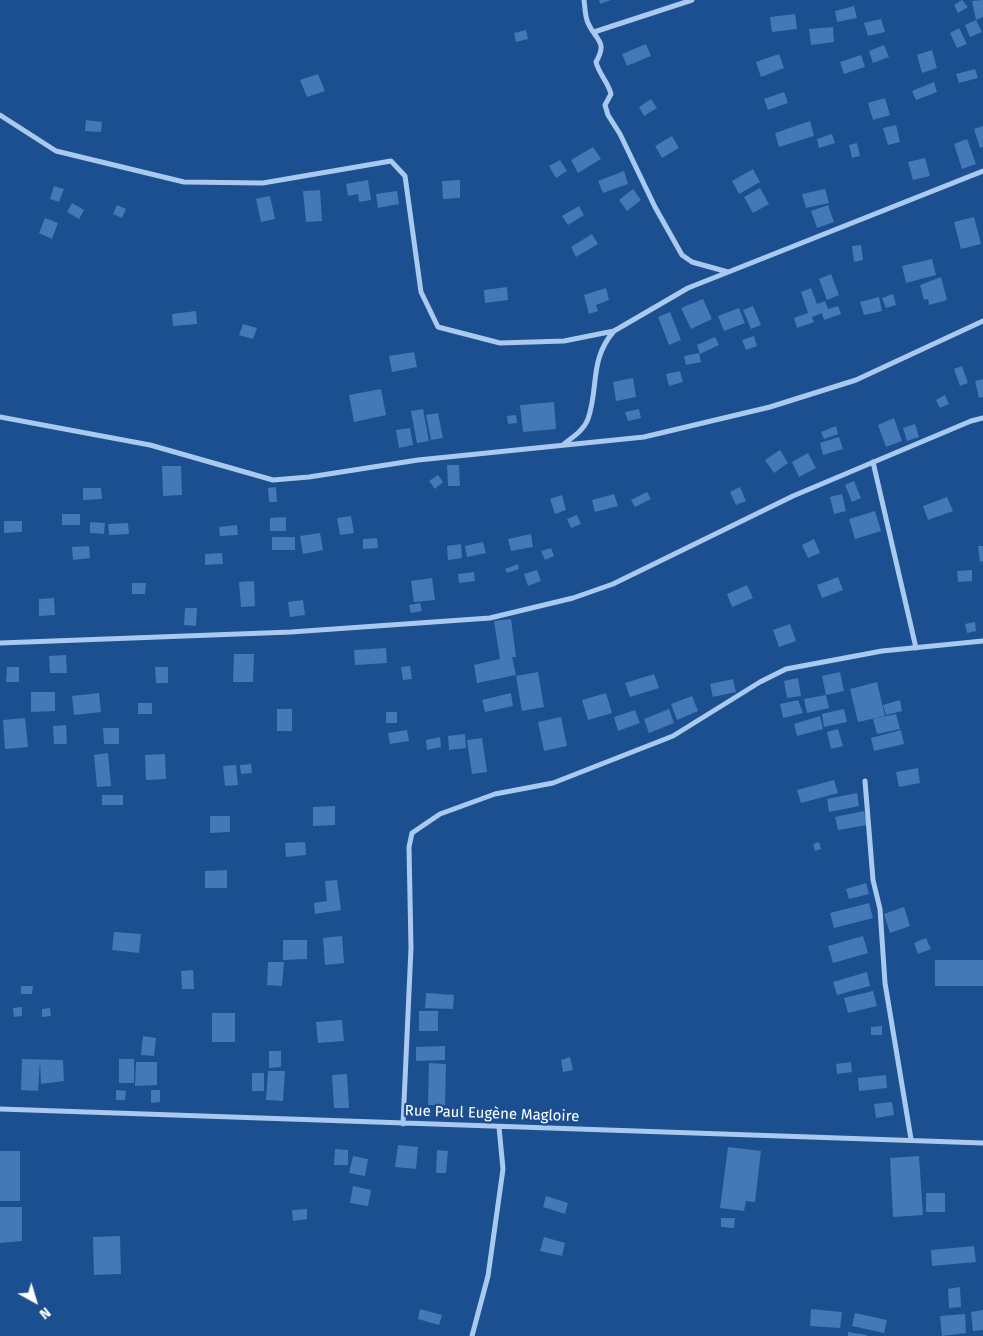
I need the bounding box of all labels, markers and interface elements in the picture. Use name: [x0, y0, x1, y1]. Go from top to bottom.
street label: Rue Paul Eugène Magloire: [404, 1102, 580, 1126]
north arrow: [10, 1276, 60, 1326]
text: N: [36, 1304, 54, 1323]

